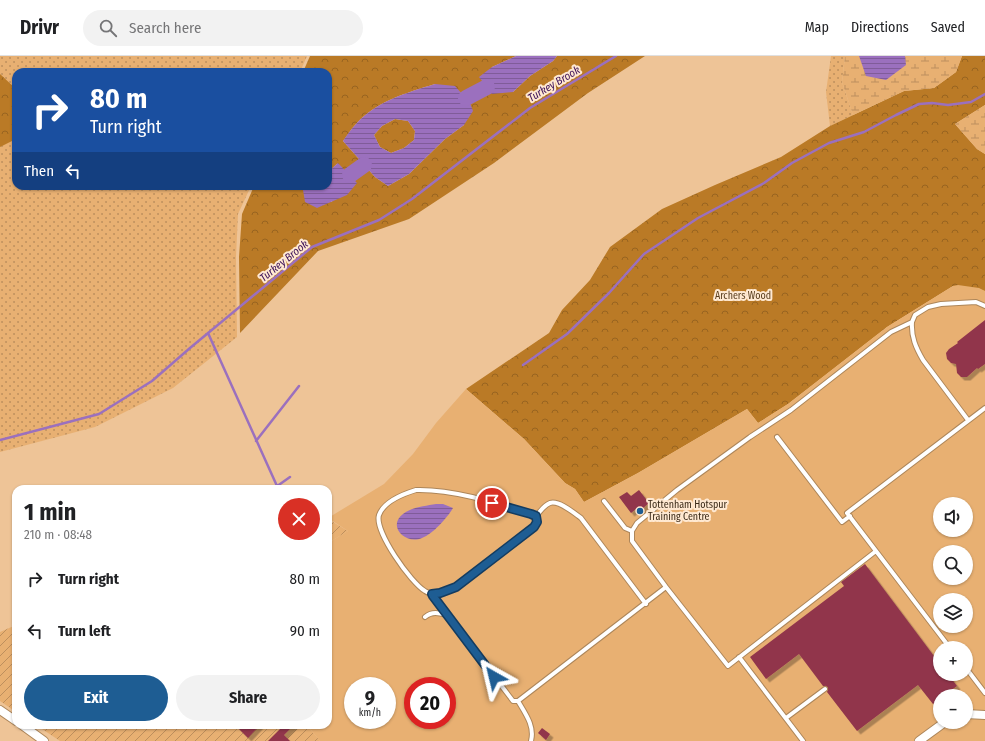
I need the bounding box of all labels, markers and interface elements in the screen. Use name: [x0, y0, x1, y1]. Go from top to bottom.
search box: [83, 10, 363, 46]
text: Drivr: [20, 16, 59, 39]
icon: search: [97, 17, 119, 39]
text: Search here: [129, 19, 201, 37]
text: Map: [805, 19, 829, 36]
text: Directions: [851, 19, 909, 36]
text: Saved: [931, 19, 965, 36]
water label: Turkey Brook: [525, 63, 583, 105]
text: 80 m: [90, 82, 147, 115]
icon: right: [24, 84, 76, 136]
text: Turn right: [90, 116, 162, 138]
icon: left: [62, 160, 84, 182]
text: Then: [24, 162, 54, 180]
water label: Turkey Brook: [257, 237, 311, 285]
park label: Archers Wood: [715, 290, 771, 302]
pin: [475, 486, 509, 520]
icon: arrive: [481, 492, 503, 514]
map controls: [933, 497, 973, 729]
button: sound: [933, 497, 973, 537]
text: 1 min: [24, 498, 76, 526]
button: close: [278, 498, 320, 540]
place label: Tottenham Hotspur Training Centre: [648, 499, 728, 523]
marker: Tottenham Hotspur Training Centre: [635, 506, 645, 516]
text: 210 m · 08:48: [24, 527, 92, 542]
button: search: [933, 545, 973, 585]
icon: right: [24, 568, 46, 590]
text: Turn right: [58, 570, 119, 588]
text: 80 m: [290, 570, 320, 588]
button: layers: [933, 593, 973, 633]
icon: left: [24, 620, 46, 642]
text: Turn left: [58, 622, 111, 640]
text: 90 m: [290, 622, 320, 640]
button: +: [933, 641, 973, 681]
position arrow: [473, 656, 515, 698]
button: Exit: [24, 675, 168, 721]
button: Share: [176, 675, 320, 721]
speed limit sign: 20: [404, 677, 456, 729]
text: 9: [365, 686, 375, 710]
button: −: [933, 689, 973, 729]
text: km/h: [359, 707, 381, 719]

